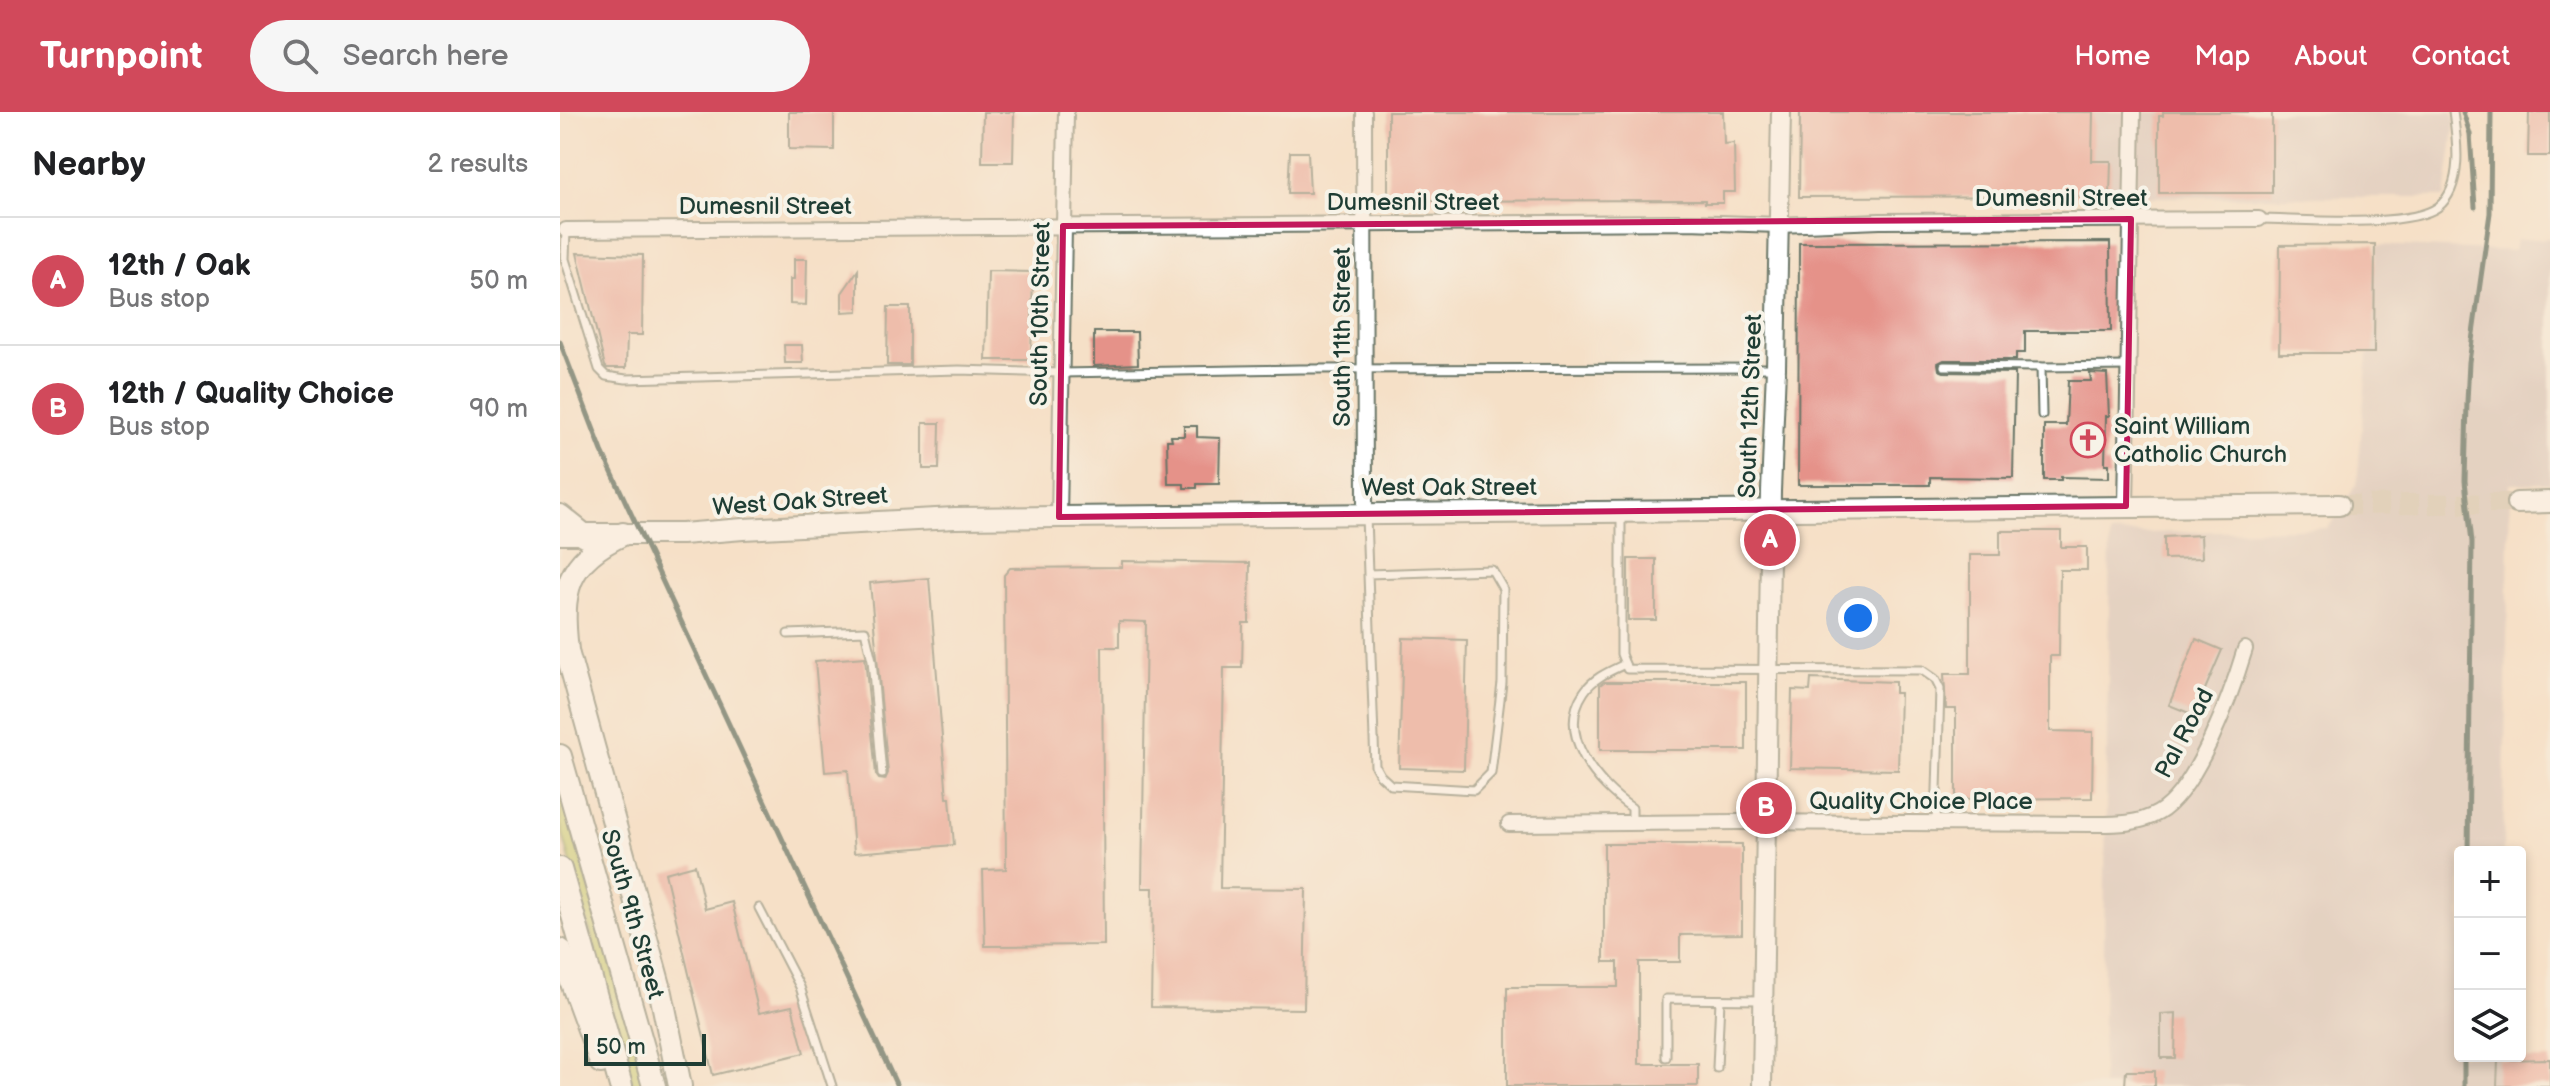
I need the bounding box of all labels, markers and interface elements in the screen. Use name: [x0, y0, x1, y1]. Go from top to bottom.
search box: [250, 20, 810, 92]
text: Turnpoint: [40, 34, 202, 79]
icon: search: [278, 34, 322, 78]
text: Search here: [342, 38, 509, 74]
text: Home: [2074, 40, 2150, 73]
text: Map: [2194, 40, 2251, 73]
text: About: [2295, 40, 2367, 73]
text: Contact: [2411, 40, 2510, 73]
text: Nearby: [32, 144, 146, 185]
text: 2 results: [428, 149, 528, 180]
street label: Dumesnil Street: [1974, 184, 2148, 213]
street label: Dumesnil Street: [1326, 188, 1500, 217]
street label: Dumesnil Street: [678, 192, 852, 221]
street label: South 10th Street: [1024, 221, 1057, 406]
street label: South 11th Street: [1328, 247, 1357, 427]
text: 12th / Oak: [108, 248, 250, 284]
text: A: [50, 266, 66, 297]
text: 50 m: [469, 266, 528, 297]
text: Bus stop: [108, 284, 210, 315]
street label: South 12th Street: [1733, 313, 1768, 499]
text: 12th / Quality Choice: [108, 376, 394, 412]
text: B: [49, 394, 67, 425]
text: 90 m: [469, 394, 528, 425]
text: Bus stop: [108, 412, 210, 443]
place label: Saint William Catholic Church: [2114, 412, 2287, 469]
church icon: Saint William Catholic Church: [2069, 421, 2107, 459]
street label: West Oak Street: [1361, 473, 1537, 502]
street label: West Oak Street: [711, 481, 889, 522]
pin: A: [1744, 510, 1796, 570]
your location: [1838, 598, 1878, 638]
street label: Pal Road: [2149, 683, 2220, 783]
pin: B: [1740, 778, 1792, 838]
street label: Quality Choice Place: [1809, 787, 2033, 816]
street label: South 9th Street: [594, 826, 671, 1003]
map controls: [2454, 846, 2526, 1062]
button: +: [2454, 846, 2526, 918]
button: −: [2454, 918, 2526, 990]
button: layers: [2454, 990, 2526, 1062]
scale bar: [584, 1030, 706, 1066]
text: 50 m: [596, 1034, 646, 1061]

